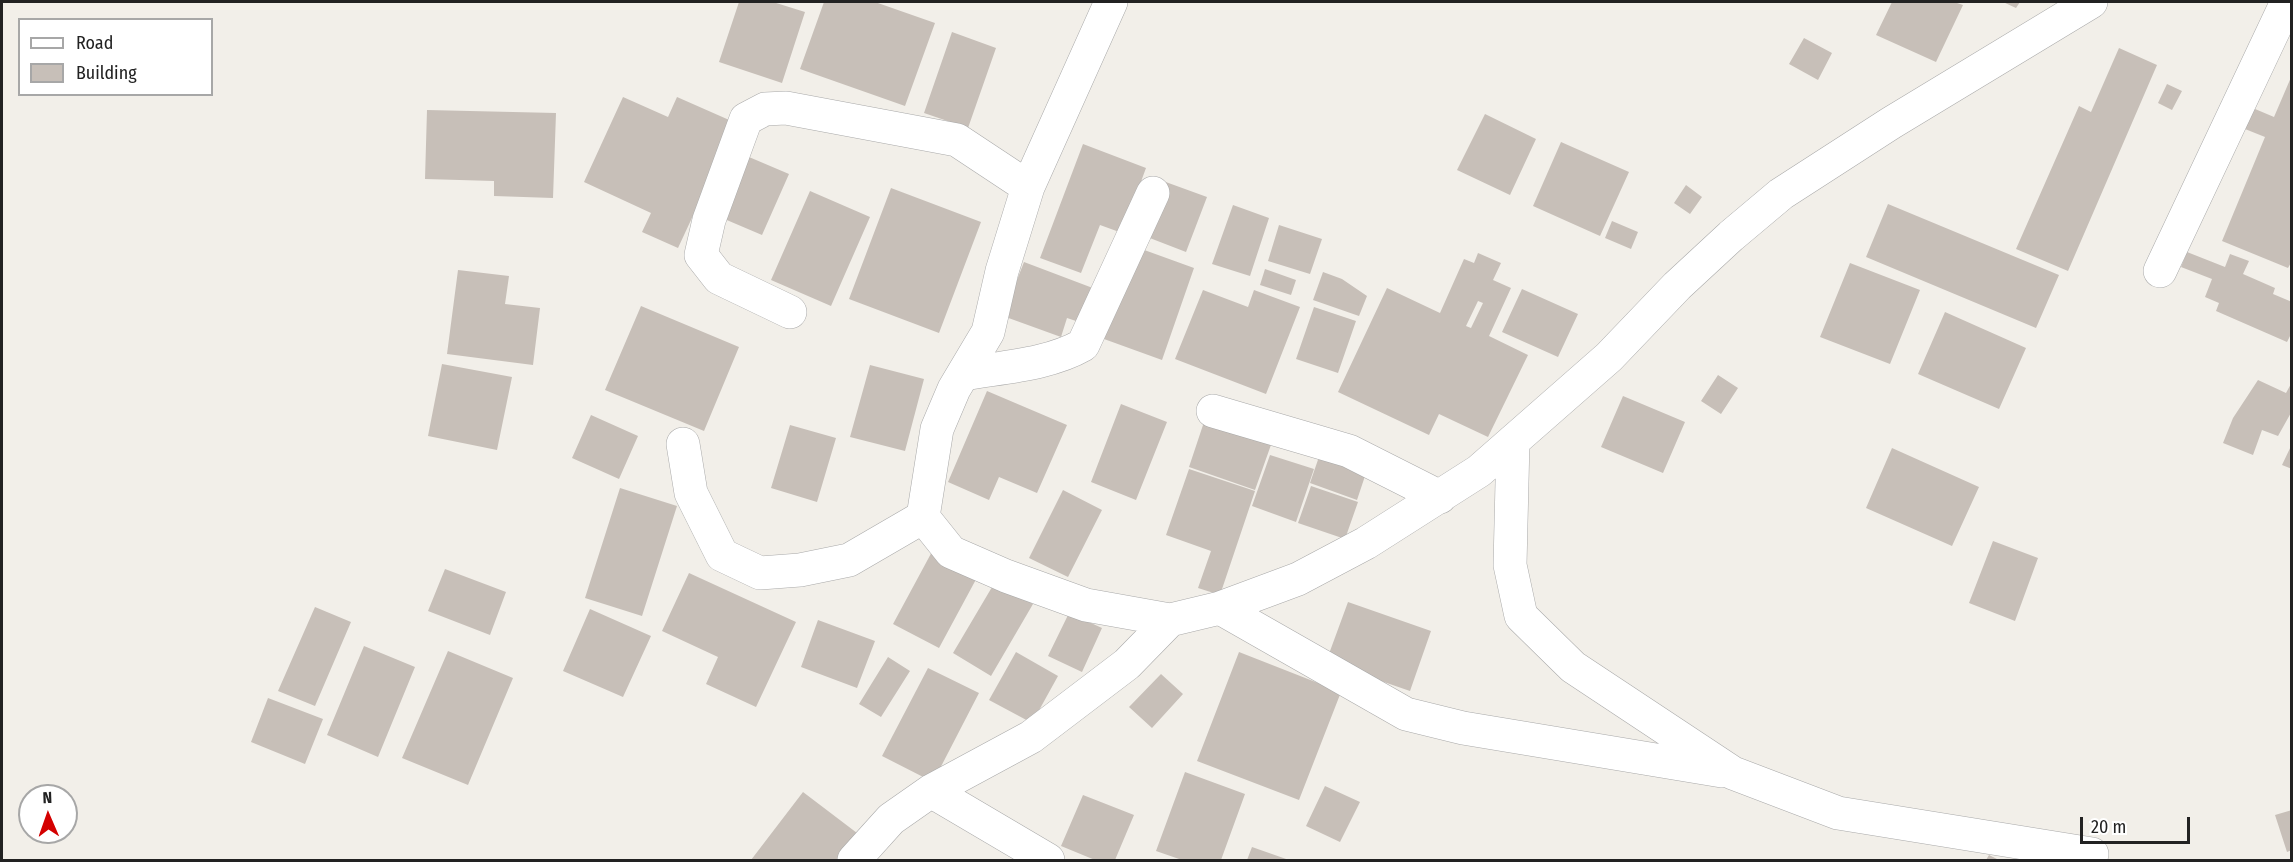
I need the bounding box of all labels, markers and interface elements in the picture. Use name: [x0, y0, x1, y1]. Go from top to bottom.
legend: [18, 18, 213, 96]
text: Road: [76, 32, 113, 54]
text: Building: [76, 62, 137, 84]
north arrow: [18, 784, 78, 844]
text: N: [42, 788, 53, 807]
scale bar: [2083, 805, 2192, 843]
text: 20 m: [2091, 816, 2126, 838]

